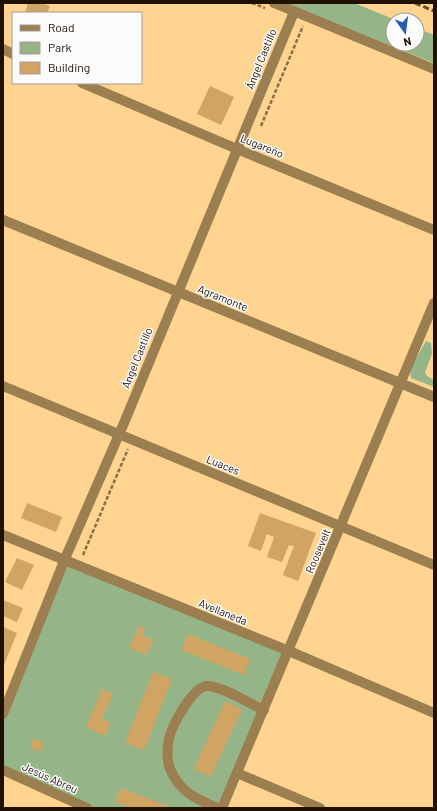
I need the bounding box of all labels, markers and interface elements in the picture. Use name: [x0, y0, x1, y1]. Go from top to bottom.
legend: [12, 12, 142, 84]
north arrow: [385, 12, 425, 52]
text: Road: [48, 20, 75, 34]
street label: Ángel Castillo: [242, 26, 279, 91]
text: N: [402, 35, 413, 49]
text: Park: [48, 40, 72, 54]
text: Building: [48, 60, 90, 74]
street label: Lugareño: [239, 131, 286, 160]
street label: Agramonte: [196, 282, 250, 313]
street label: Ángel Castillo: [118, 325, 155, 390]
street label: Luaces: [205, 452, 242, 477]
street label: Roosevelt: [302, 527, 333, 575]
street label: Avellaneda: [197, 596, 249, 627]
street label: Jesús Abreu: [21, 760, 80, 796]

